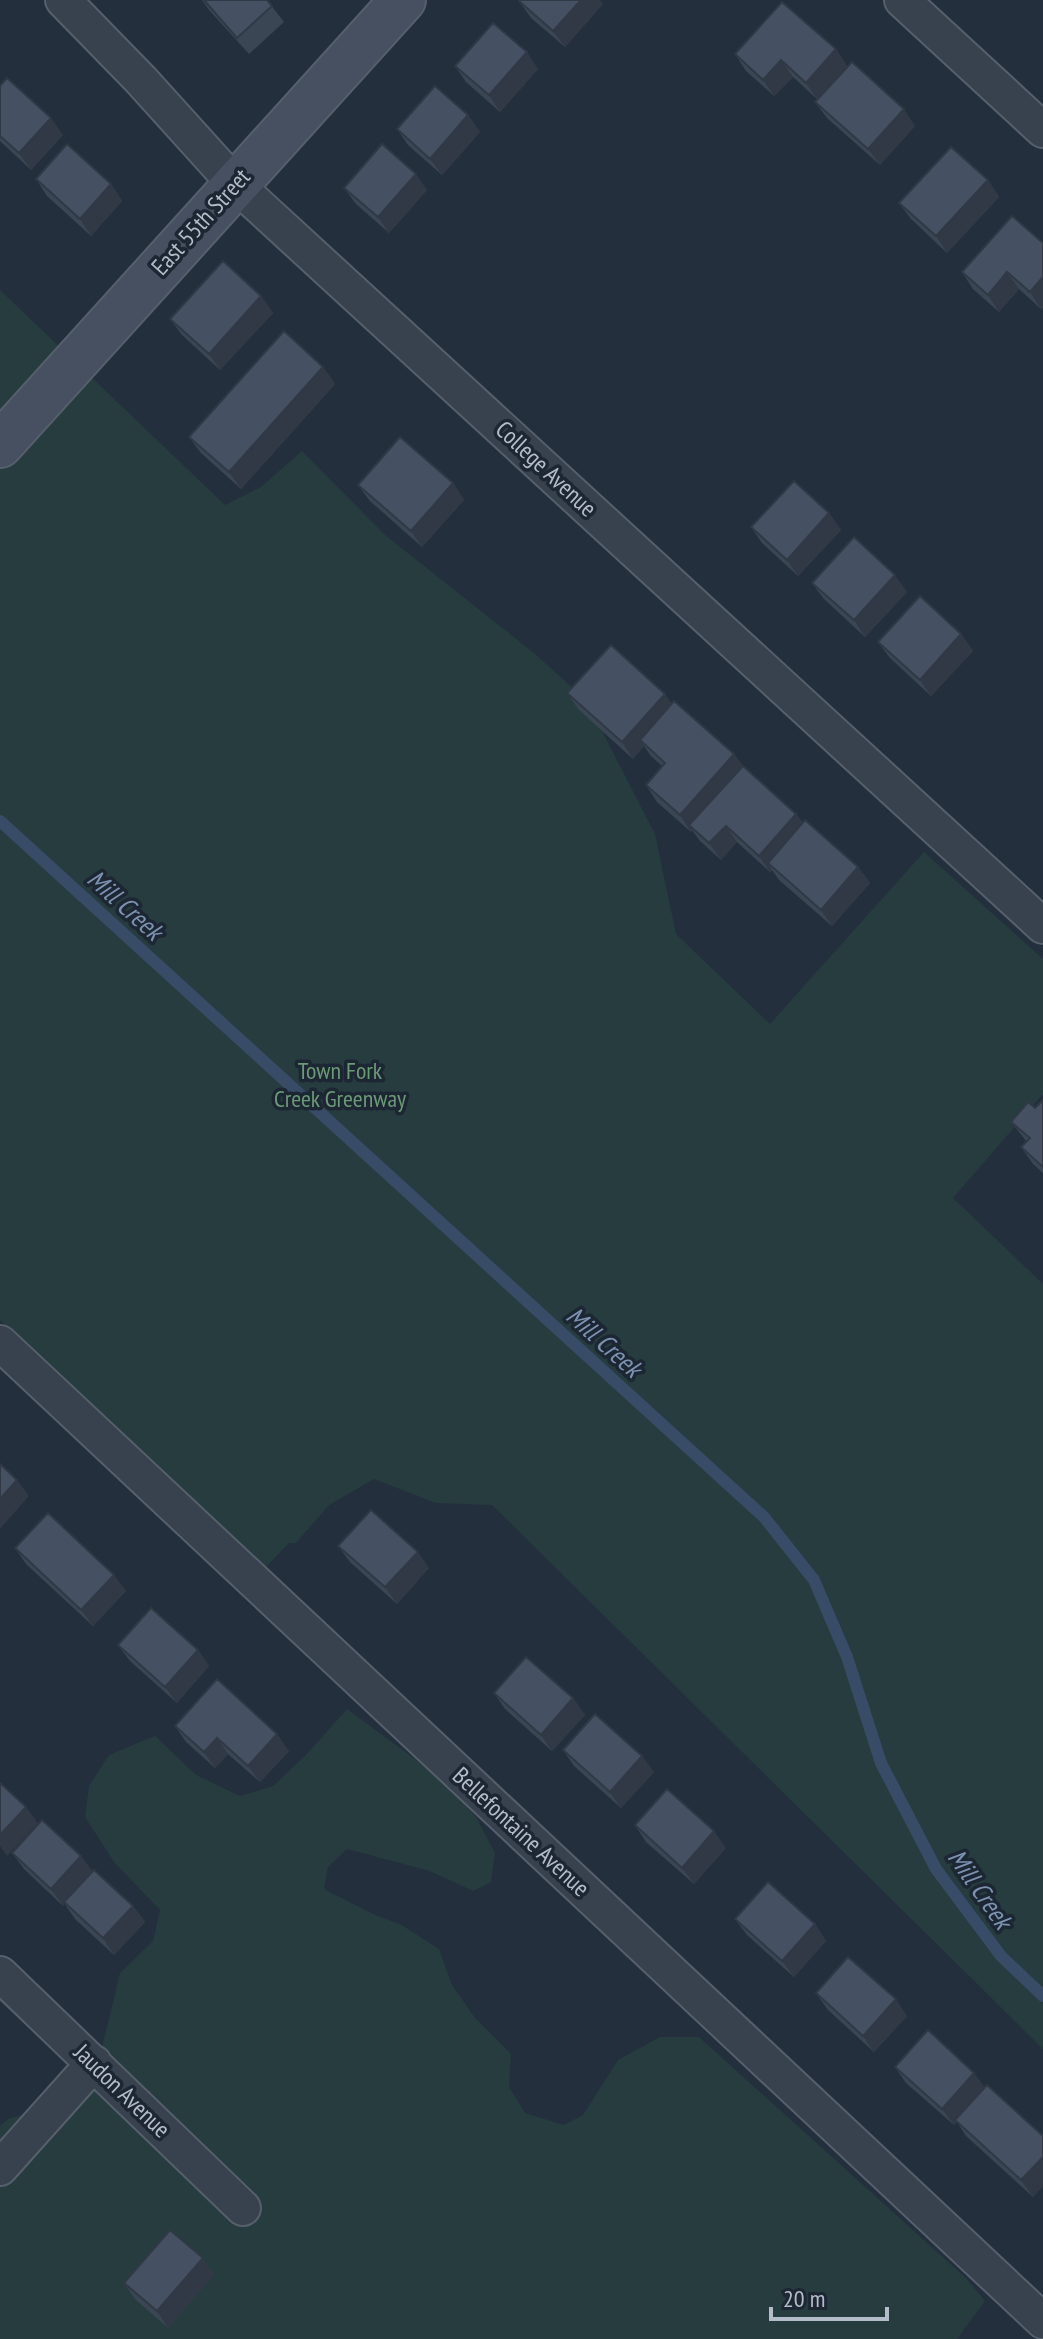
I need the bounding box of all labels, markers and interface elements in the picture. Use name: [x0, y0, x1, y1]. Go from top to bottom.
street label: East 55th Street: [145, 161, 257, 282]
street label: College Avenue: [489, 414, 603, 523]
water label: Mill Creek: [81, 862, 172, 949]
park label: Town Fork Creek Greenway: [274, 1055, 406, 1114]
water label: Mill Creek: [560, 1299, 651, 1386]
street label: Bellefontaine Avenue: [446, 1760, 596, 1903]
water label: Mill Creek: [941, 1842, 1021, 1937]
street label: Jaudon Avenue: [67, 2036, 177, 2144]
scale bar: [771, 2271, 887, 2321]
text: 20 m: [783, 2283, 825, 2314]

